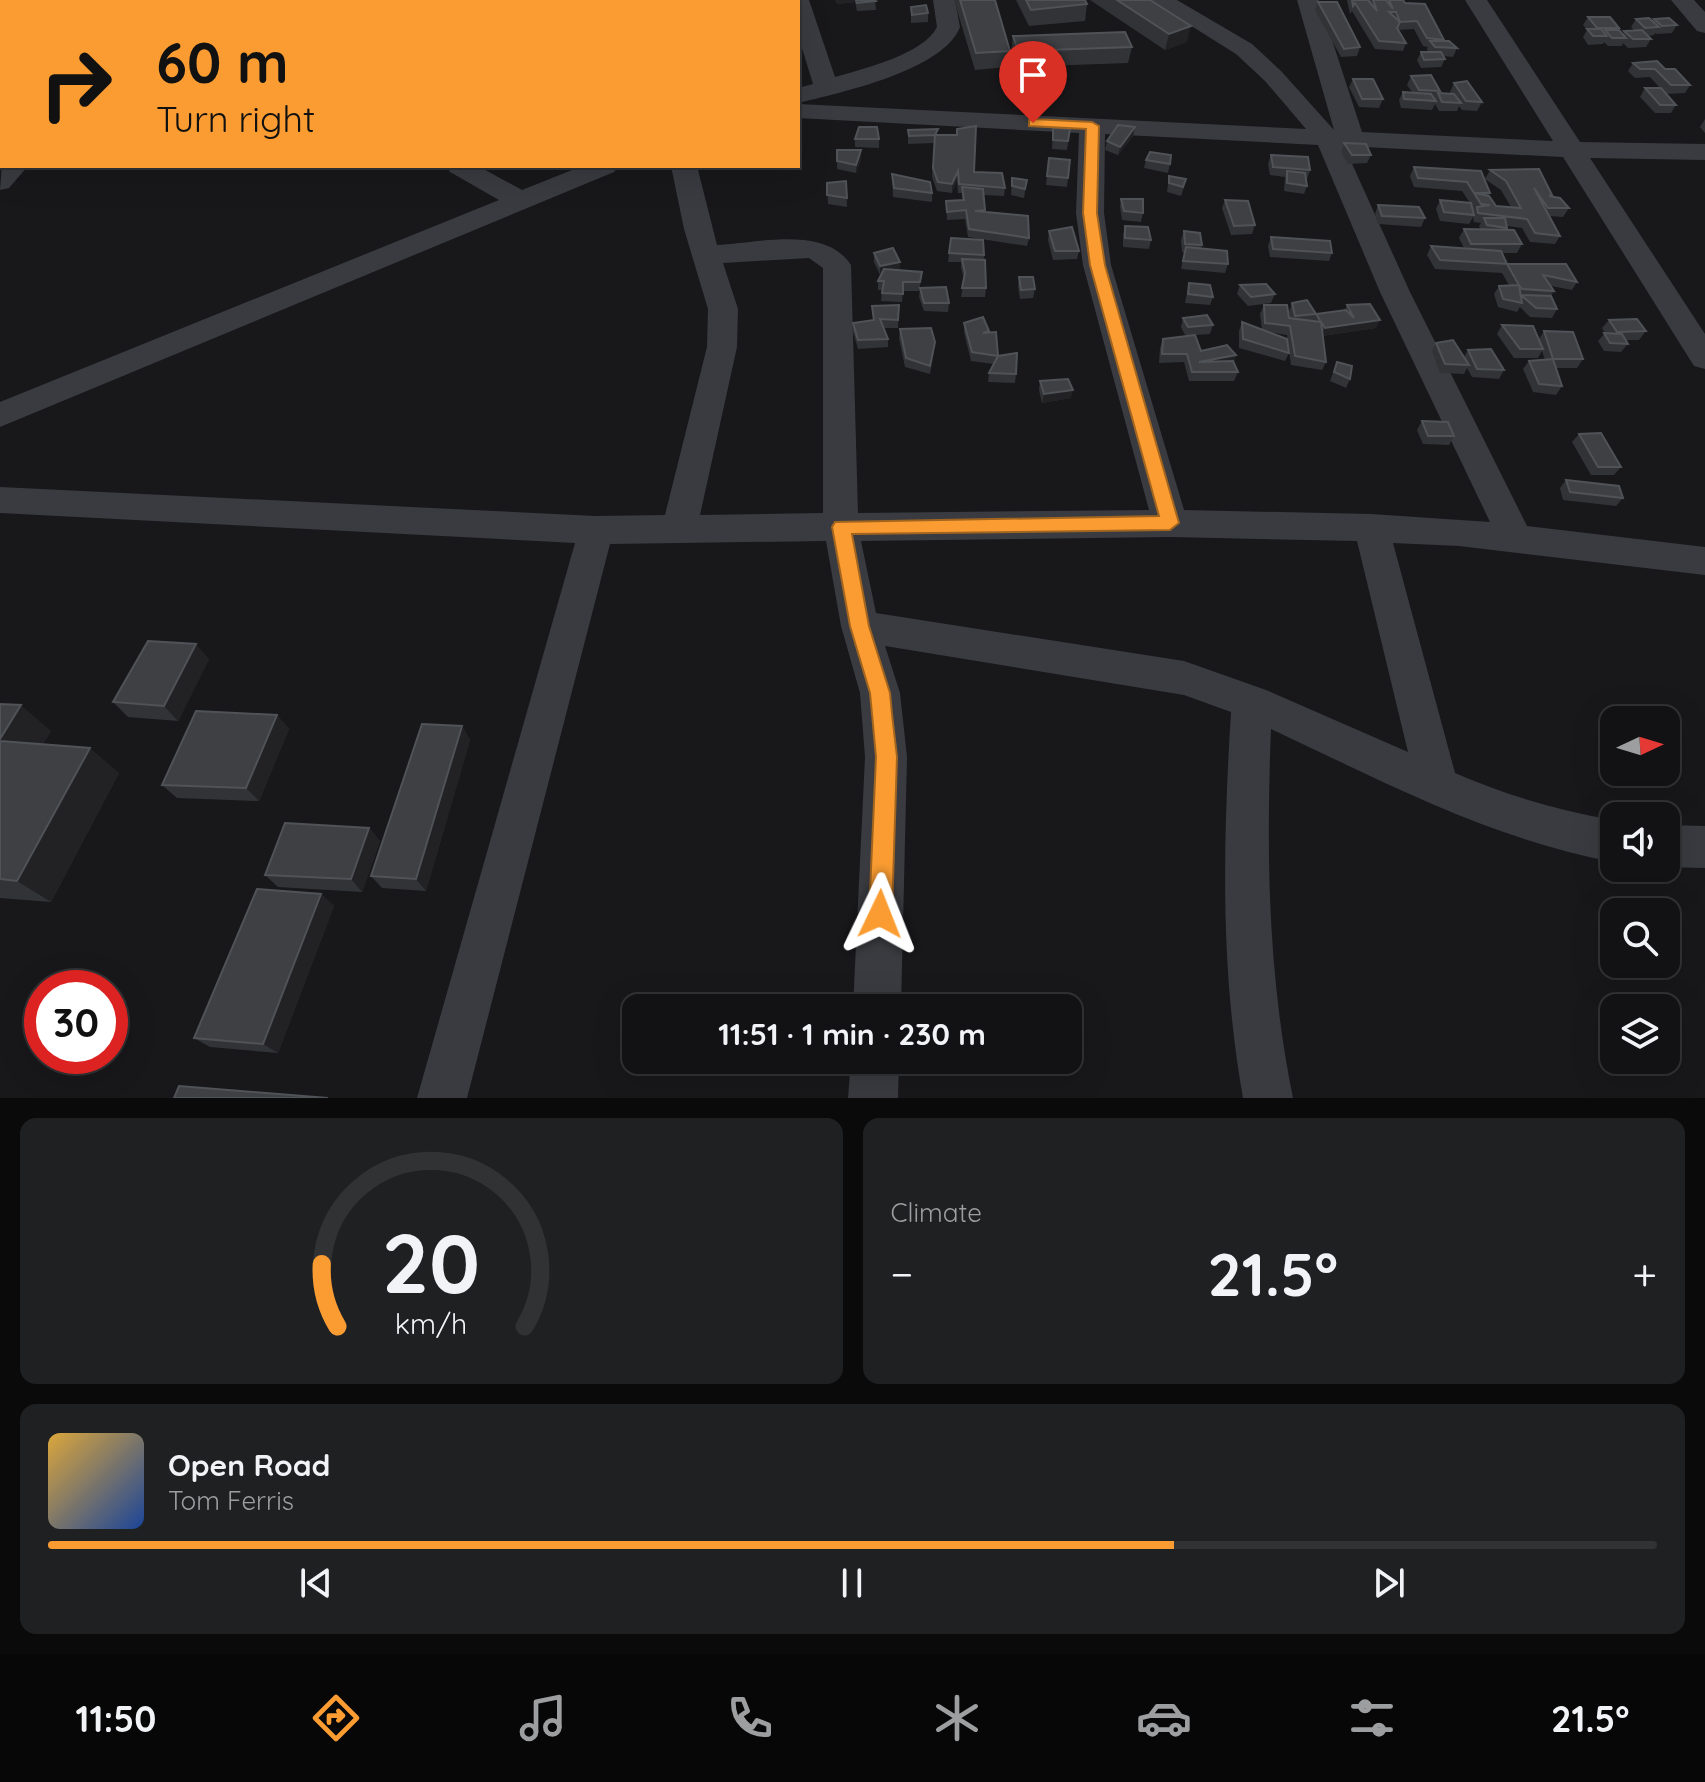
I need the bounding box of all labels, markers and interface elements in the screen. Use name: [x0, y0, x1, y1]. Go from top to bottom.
text: 60 m: [156, 27, 289, 97]
icon: right: [24, 32, 128, 136]
pin: [999, 41, 1067, 123]
icon: arrive: [1011, 53, 1055, 97]
text: Turn right: [156, 96, 315, 141]
north arrow: [1600, 706, 1680, 786]
map controls: [1600, 706, 1680, 1074]
button: sound: [1600, 802, 1680, 882]
position arrow: [838, 872, 922, 956]
button: search: [1600, 898, 1680, 978]
speed limit sign: 30: [24, 970, 128, 1074]
button: layers: [1600, 994, 1680, 1074]
text: 11:51 · 1 min · 230 m: [718, 1015, 986, 1053]
text: Climate: [891, 1196, 982, 1229]
text: 20: [382, 1210, 480, 1314]
text: 21.5°: [1208, 1236, 1338, 1311]
text: −: [891, 1246, 913, 1301]
text: +: [1632, 1246, 1657, 1301]
text: km/h: [395, 1305, 468, 1341]
text: Open Road: [168, 1446, 330, 1484]
text: Tom Ferris: [168, 1484, 294, 1517]
icon: previous: [294, 1561, 338, 1605]
icon: pause: [830, 1561, 874, 1605]
icon: next: [1367, 1561, 1411, 1605]
icon: directions: [308, 1690, 364, 1746]
icon: music: [515, 1690, 571, 1746]
icon: phone: [722, 1690, 778, 1746]
icon: climate: [929, 1690, 985, 1746]
icon: car: [1136, 1690, 1192, 1746]
icon: filters: [1344, 1690, 1400, 1746]
text: 11:50: [76, 1696, 156, 1741]
text: 21.5°: [1551, 1696, 1629, 1741]

